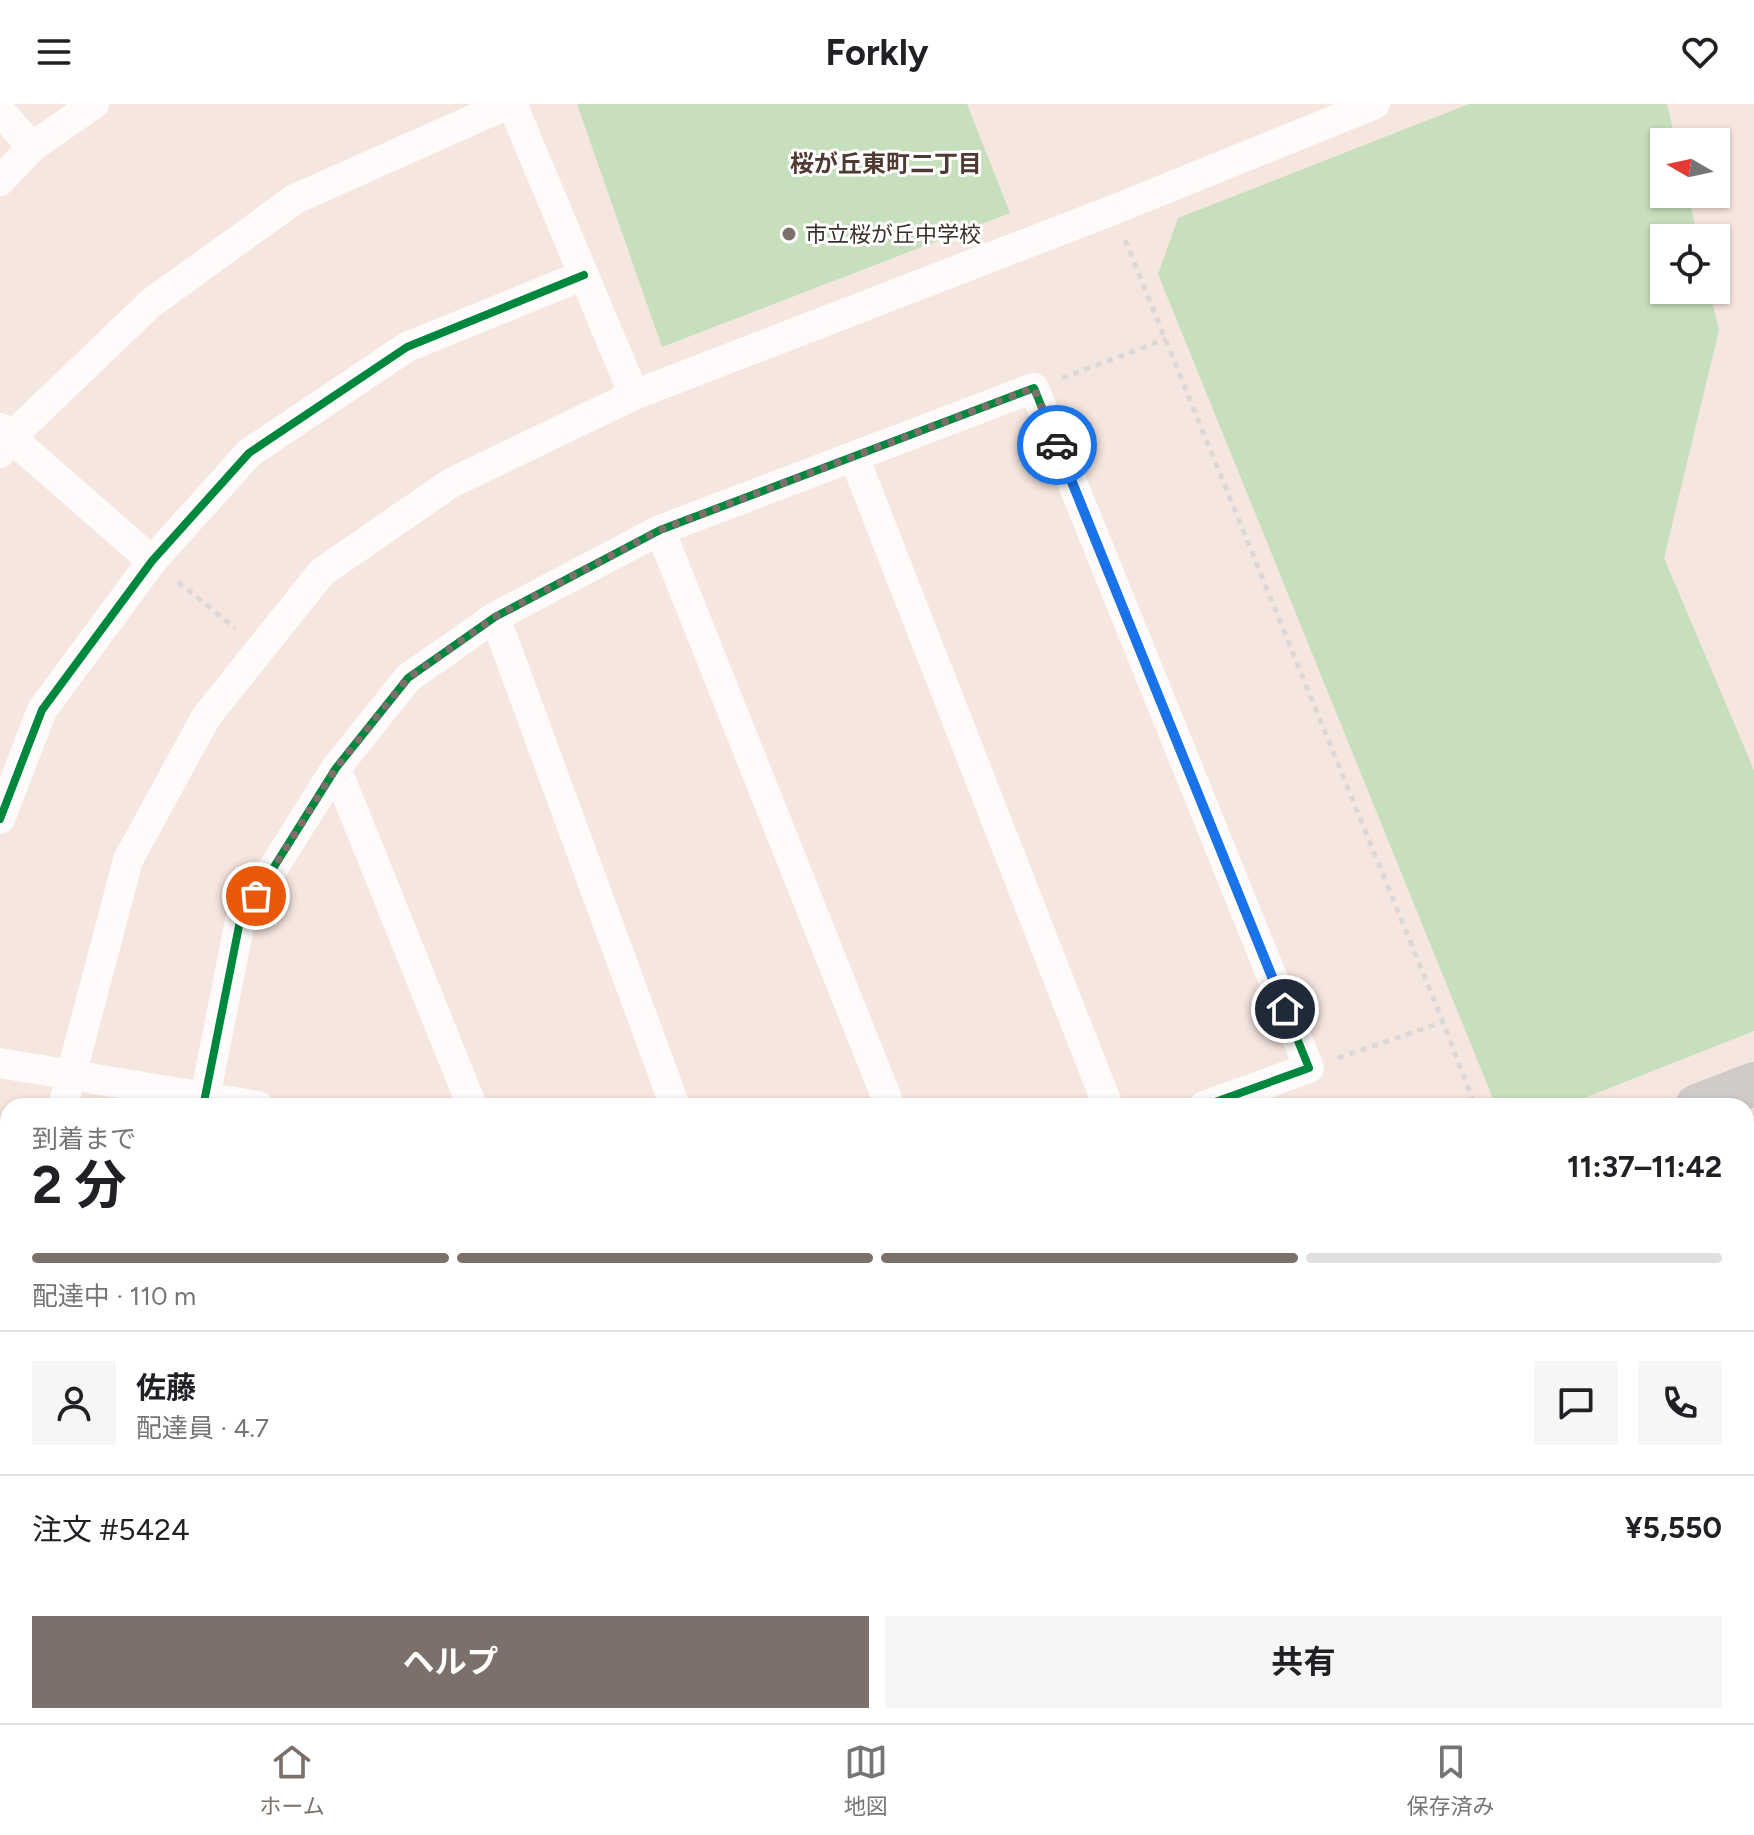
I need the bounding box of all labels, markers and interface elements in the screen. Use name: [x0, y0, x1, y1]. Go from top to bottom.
icon: menu: [32, 30, 76, 74]
icon: heart: [1678, 30, 1722, 74]
text: Forkly: [825, 31, 929, 74]
north arrow: [1650, 128, 1730, 208]
map controls: [1650, 128, 1730, 304]
district label: 桜が丘東町二丁目: [790, 149, 982, 178]
place label: 市立桜が丘中学校: [805, 221, 981, 248]
button: locate: [1650, 224, 1730, 304]
marker: 市立桜が丘中学校: [780, 225, 798, 243]
courier: [1017, 405, 1097, 485]
icon: car: [1035, 423, 1079, 467]
pin: [222, 862, 290, 930]
icon: bag: [234, 874, 278, 918]
pin: [1251, 975, 1319, 1043]
icon: home: [1263, 987, 1307, 1031]
text: 到着まで: [32, 1123, 136, 1155]
text: 11:37–11:42: [1567, 1148, 1722, 1185]
text: 2 分: [32, 1154, 126, 1216]
text: 配達中 · 110 m: [32, 1280, 196, 1312]
button: person: [32, 1361, 116, 1445]
button: chat: [1534, 1361, 1618, 1445]
button: phone: [1638, 1361, 1722, 1445]
text: 佐藤: [136, 1369, 196, 1406]
text: 配達員 · 4.7: [136, 1412, 269, 1444]
text: ¥5,550: [1625, 1509, 1722, 1546]
text: 注文 #5424: [32, 1511, 190, 1548]
button: ヘルプ: [32, 1616, 869, 1708]
button: 共有: [885, 1616, 1722, 1708]
tab: ホーム: [259, 1740, 325, 1820]
tab: 地図: [844, 1740, 888, 1820]
tab: 保存済み: [1407, 1740, 1495, 1820]

